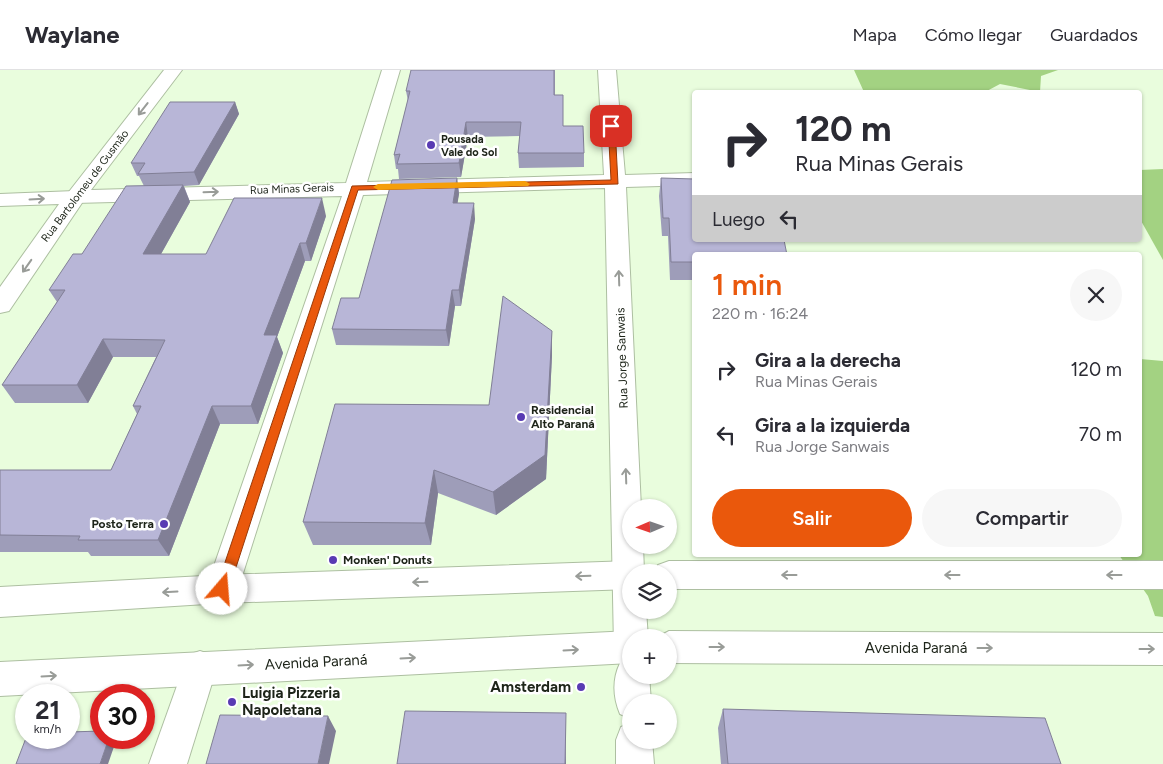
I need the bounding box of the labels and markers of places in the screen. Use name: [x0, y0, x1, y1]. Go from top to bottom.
pin: [590, 105, 632, 147]
place label: Pousada Vale do Sol: [441, 133, 497, 159]
marker: Pousada Vale do Sol: [425, 139, 437, 151]
place label: Residencial Alto Paraná: [531, 403, 595, 431]
marker: Residencial Alto Paraná: [515, 411, 527, 423]
place label: Posto Terra: [91, 517, 154, 531]
marker: Posto Terra: [158, 518, 170, 530]
place label: Monken' Donuts: [343, 553, 432, 567]
marker: Monken' Donuts: [327, 554, 339, 566]
place label: Amsterdam: [490, 678, 571, 696]
marker: Amsterdam: [575, 681, 587, 693]
place label: Luigia Pizzeria Napoletana: [242, 684, 340, 719]
marker: Luigia Pizzeria Napoletana: [226, 696, 238, 708]

